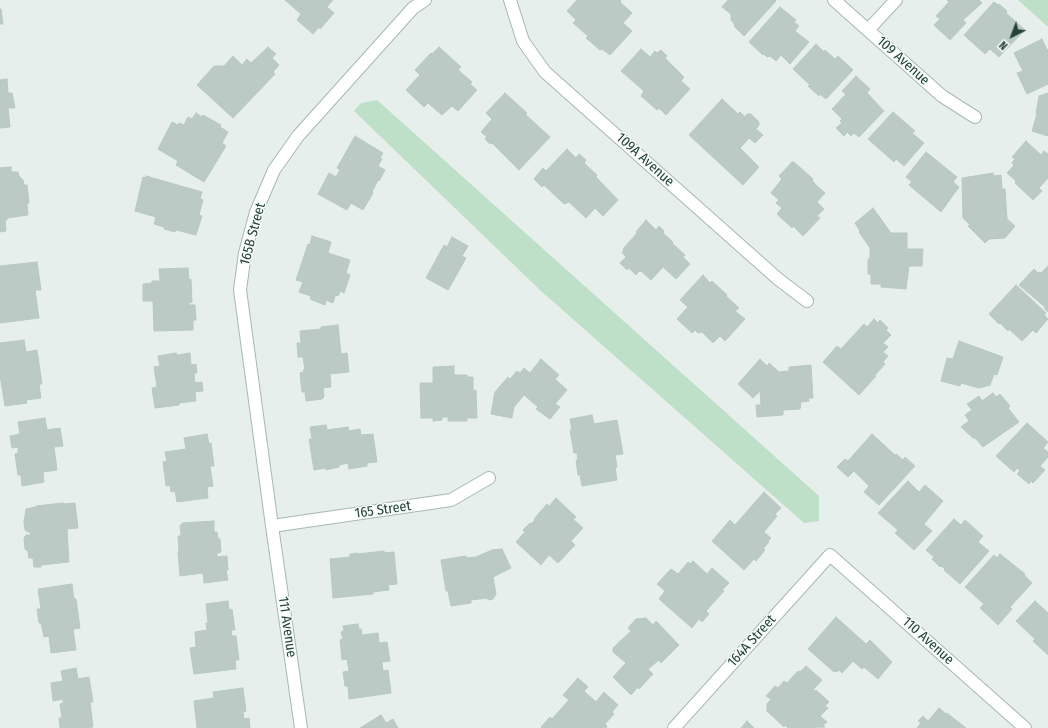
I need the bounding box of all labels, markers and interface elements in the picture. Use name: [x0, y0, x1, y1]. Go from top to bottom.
north arrow: [992, 16, 1032, 56]
street label: 109 Avenue: [873, 33, 933, 89]
text: N: [997, 38, 1010, 52]
street label: 109A Avenue: [613, 130, 677, 190]
street label: 165B Street: [237, 201, 269, 267]
street label: 165 Street: [354, 498, 412, 522]
street label: 111 Avenue: [274, 595, 300, 659]
street label: 164A Street: [724, 612, 780, 670]
street label: 110 Avenue: [899, 614, 957, 668]

